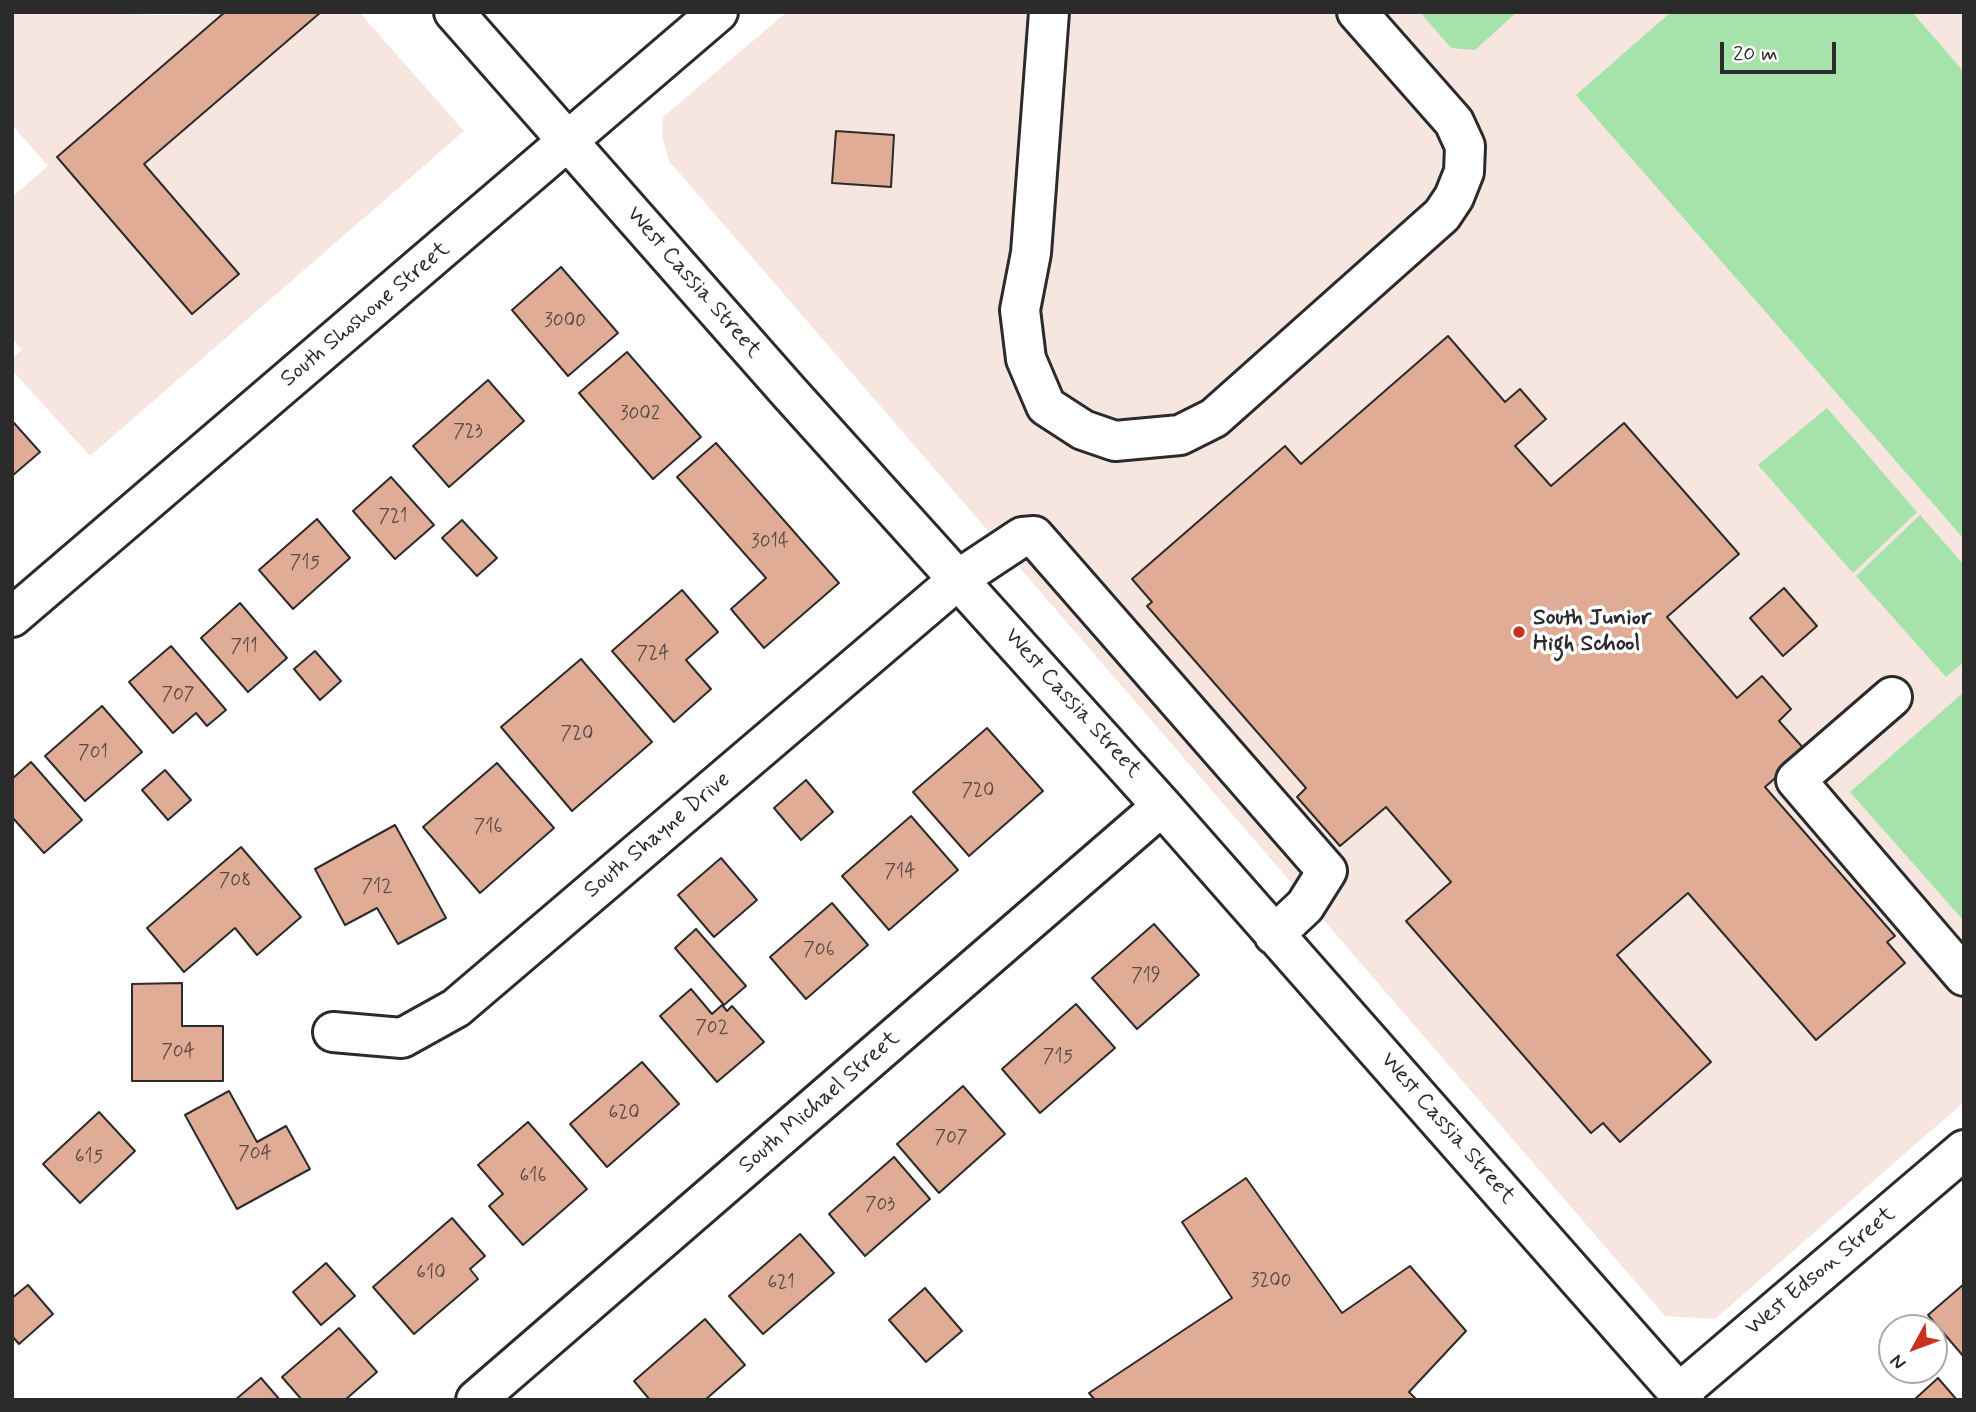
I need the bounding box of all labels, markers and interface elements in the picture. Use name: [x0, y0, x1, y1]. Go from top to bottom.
scale bar: [1724, 28, 1840, 72]
text: 20 m: [1733, 40, 1778, 68]
street label: West Cassia Street: [620, 201, 766, 365]
street label: South Shoshone Street: [276, 236, 456, 394]
house number: 3000: [544, 311, 586, 333]
house number: 3002: [620, 404, 660, 426]
house number: 723: [453, 422, 483, 444]
house number: 721: [379, 507, 407, 529]
house number: 3014: [751, 532, 789, 554]
house number: 715: [290, 553, 320, 575]
place label: South Junior High School: [1533, 605, 1651, 659]
street label: West Cassia Street: [997, 623, 1147, 785]
marker: South Junior High School: [1511, 624, 1527, 640]
house number: 711: [230, 637, 258, 659]
house number: 724: [637, 644, 669, 666]
house number: 707: [161, 685, 195, 707]
house number: 720: [561, 724, 593, 746]
house number: 701: [78, 743, 108, 765]
street label: South Shayne Drive: [579, 767, 737, 905]
house number: 720: [962, 781, 994, 803]
house number: 716: [474, 817, 502, 839]
house number: 714: [885, 862, 915, 884]
house number: 708: [219, 871, 251, 893]
house number: 712: [361, 877, 393, 899]
house number: 706: [803, 940, 835, 962]
house number: 719: [1131, 966, 1161, 988]
house number: 702: [695, 1018, 729, 1040]
street label: South Michael Street: [734, 1026, 906, 1180]
house number: 704: [161, 1042, 195, 1064]
house number: 715: [1043, 1047, 1073, 1069]
street label: West Cassia Street: [1374, 1047, 1520, 1211]
house number: 620: [608, 1103, 640, 1125]
house number: 707: [934, 1128, 968, 1150]
house number: 704: [238, 1144, 272, 1166]
house number: 615: [75, 1147, 103, 1169]
house number: 616: [520, 1166, 546, 1188]
house number: 703: [865, 1195, 895, 1217]
street label: West Edson Street: [1740, 1201, 1902, 1343]
house number: 610: [416, 1263, 446, 1285]
house number: 3200: [1251, 1271, 1291, 1293]
house number: 621: [767, 1273, 795, 1295]
north arrow: [1878, 1314, 1948, 1384]
text: N: [1885, 1349, 1912, 1375]

